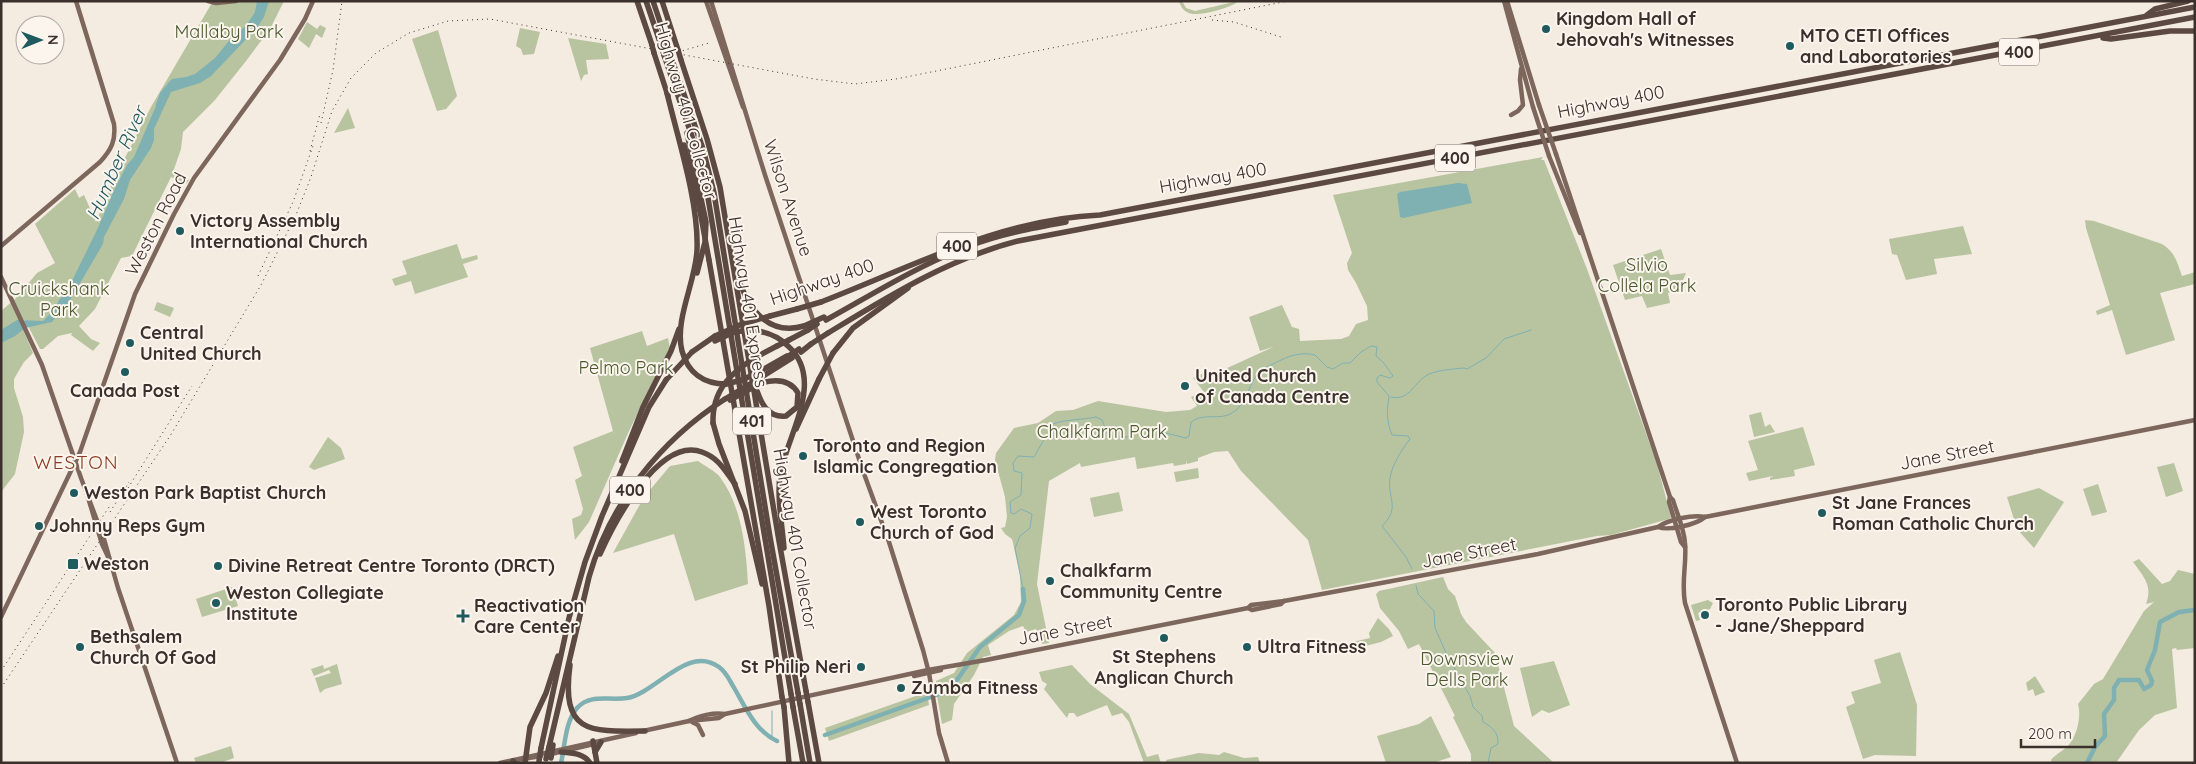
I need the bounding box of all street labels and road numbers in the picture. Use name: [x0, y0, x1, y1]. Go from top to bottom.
street label: Highway 401 Collector: [650, 19, 723, 202]
road number: 400: [1999, 38, 2039, 66]
street label: Highway 400: [1555, 80, 1667, 123]
street label: Wilson Avenue: [759, 136, 818, 259]
road number: 400: [1435, 144, 1475, 172]
street label: Highway 400: [1157, 157, 1268, 198]
street label: Weston Road: [120, 168, 191, 279]
street label: Highway 401 Express: [724, 215, 773, 389]
road number: 400: [937, 232, 977, 260]
street label: Highway 400: [767, 253, 877, 310]
road number: 401: [733, 408, 771, 434]
street label: Jane Street: [1898, 434, 1996, 475]
street label: Highway 401 Collector: [768, 446, 823, 631]
road number: 400: [610, 476, 650, 504]
street label: Jane Street: [1420, 532, 1518, 573]
street label: Jane Street: [1016, 609, 1114, 650]

